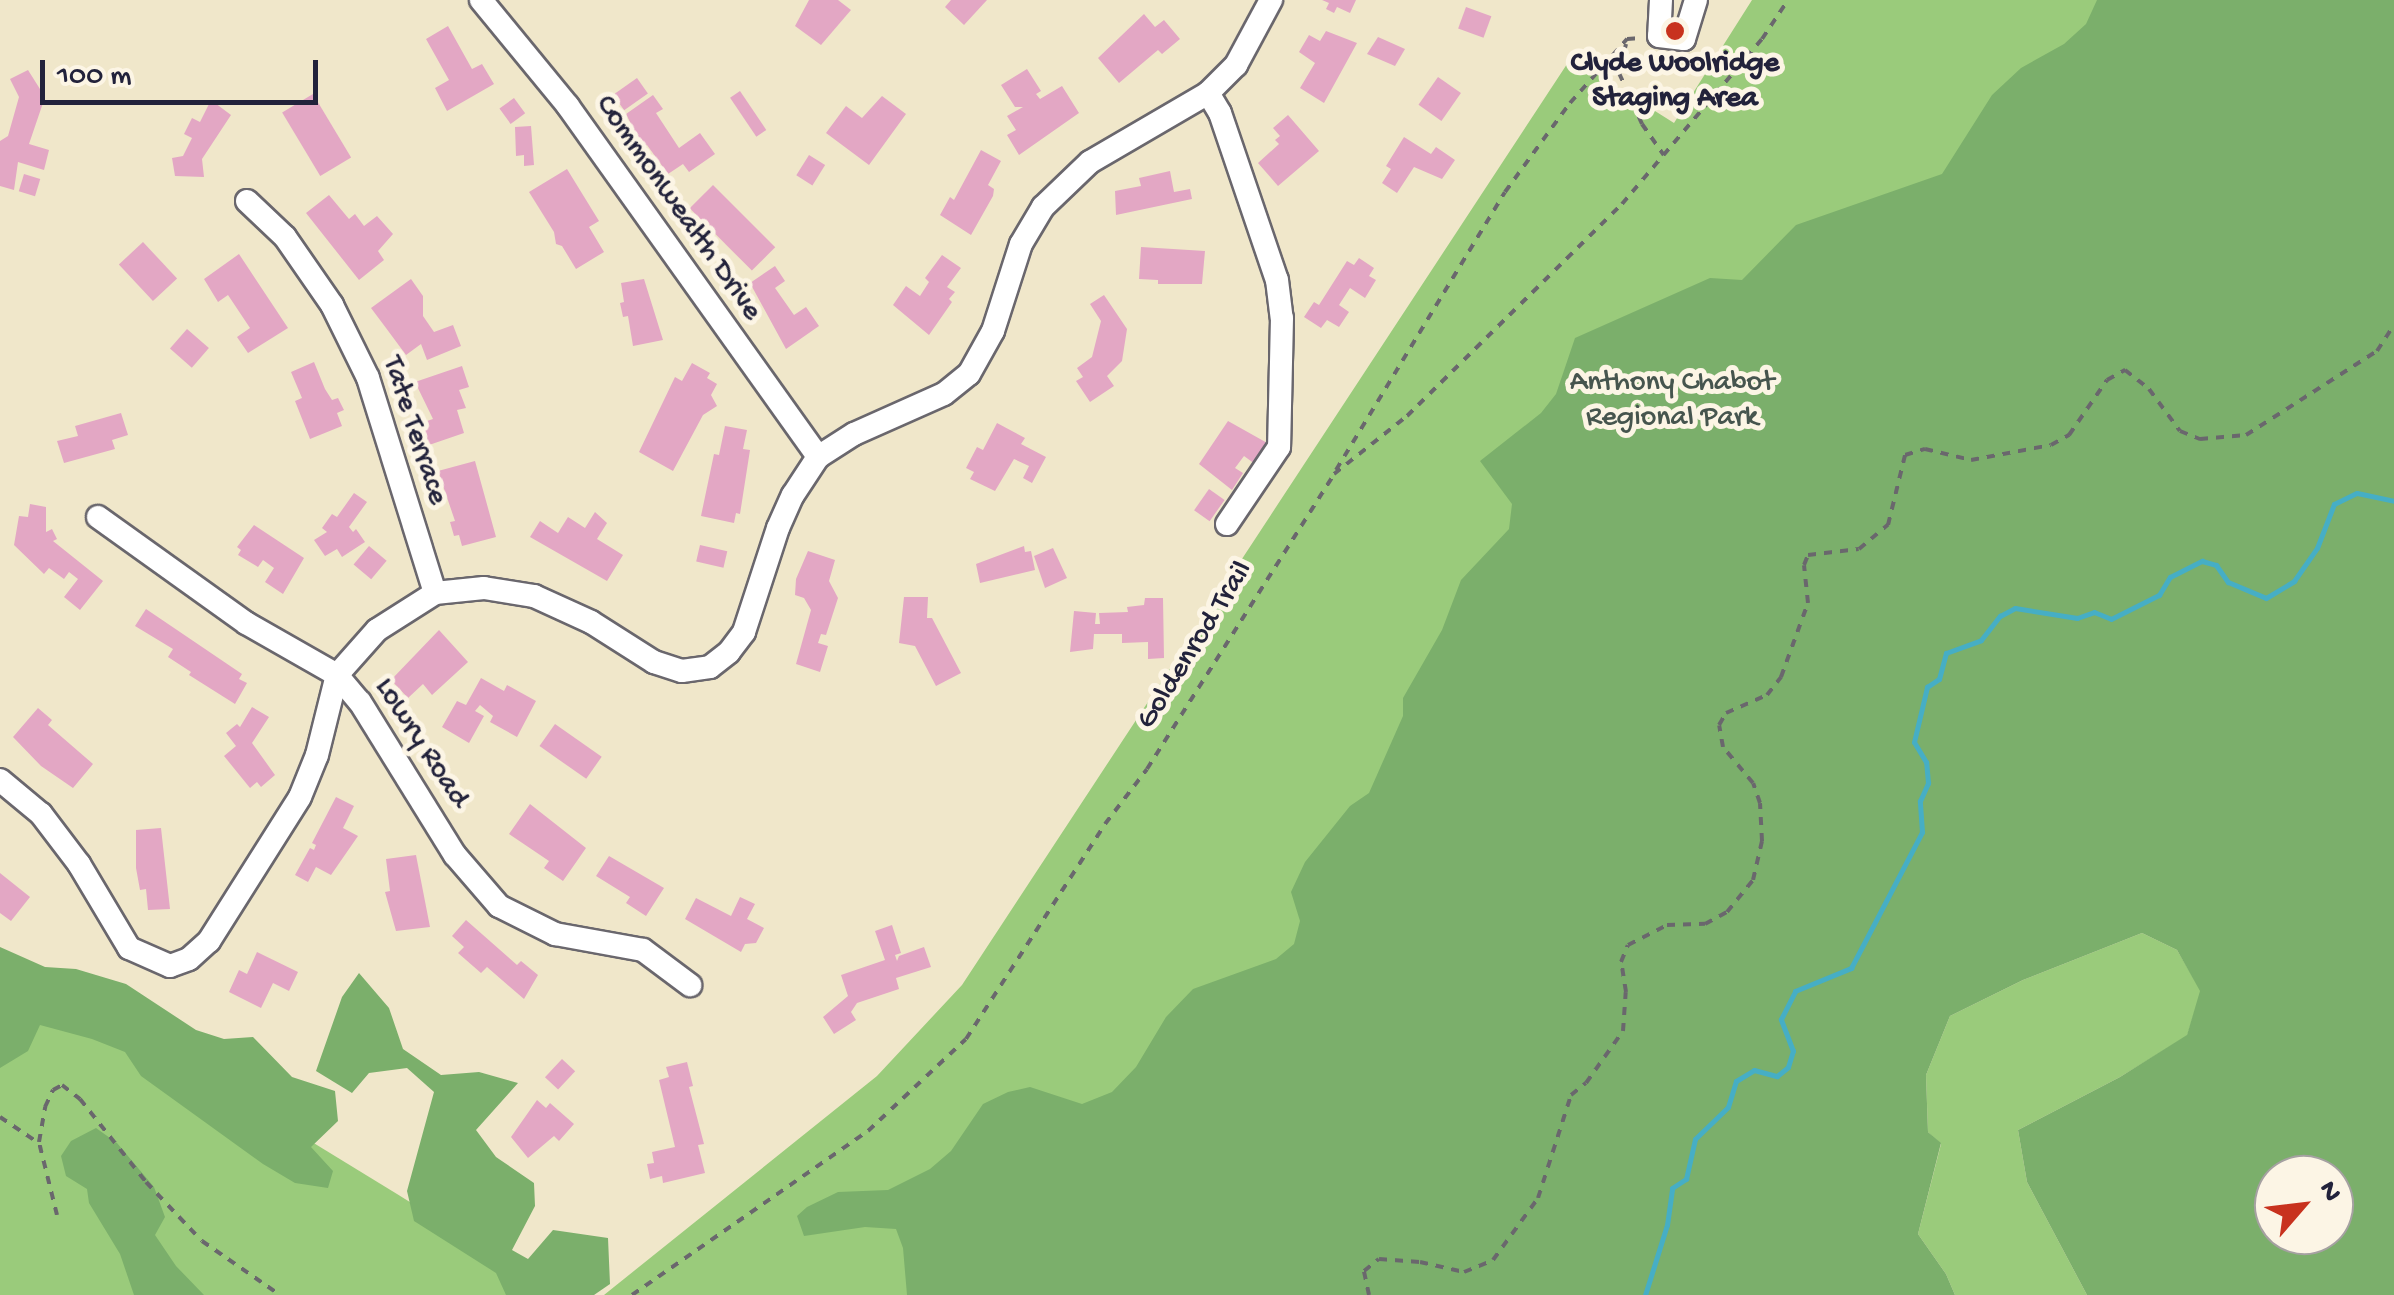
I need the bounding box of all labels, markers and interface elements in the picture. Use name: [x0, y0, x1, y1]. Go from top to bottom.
marker: Clyde Woolridge Staging Area: [1664, 20, 1686, 42]
scale bar: [45, 40, 322, 102]
place label: Clyde Woolridge Staging Area: [1571, 47, 1779, 118]
text: 100 m: [57, 60, 132, 95]
street label: Commonwealth Drive: [586, 89, 768, 329]
street label: Tate Terrace: [372, 352, 454, 510]
park label: Anthony Chabot Regional Park: [1570, 366, 1774, 436]
street label: Goldenrod Trail: [1130, 555, 1262, 737]
street label: Lowry Road: [365, 672, 475, 816]
north arrow: [2254, 1155, 2354, 1255]
text: N: [2310, 1176, 2348, 1207]

